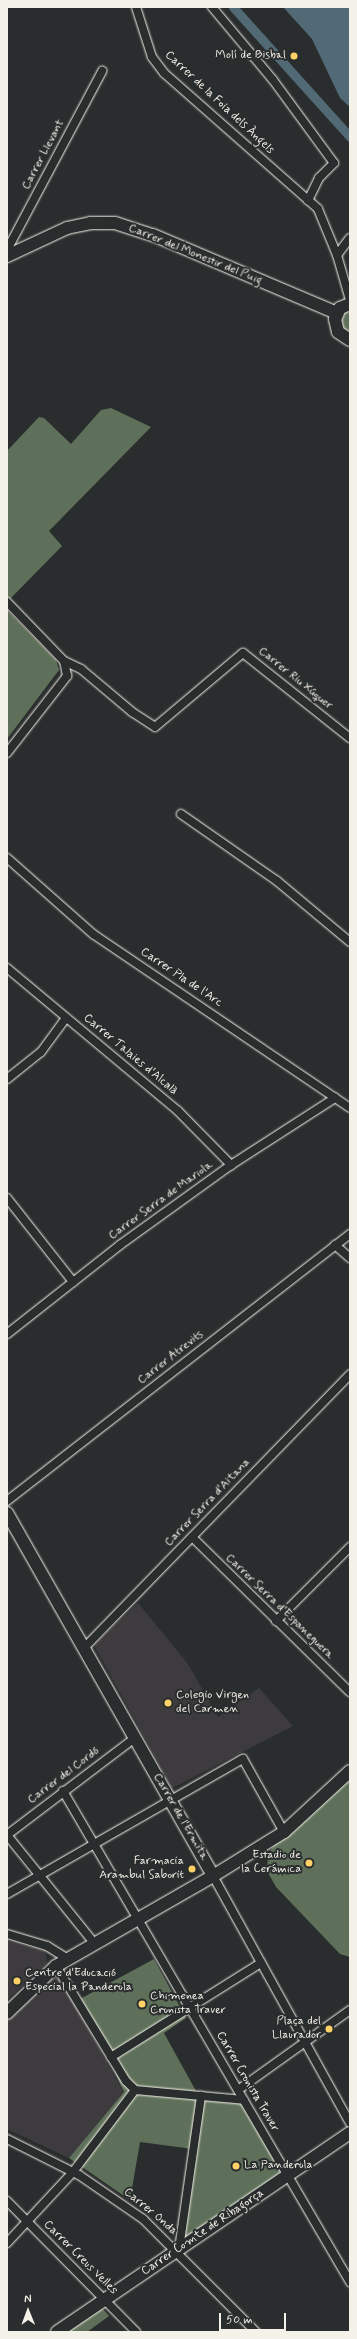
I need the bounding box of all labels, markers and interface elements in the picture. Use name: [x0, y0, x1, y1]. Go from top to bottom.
street label: Carrer de la Foia dels Àngels: [161, 48, 277, 158]
place label: Molí de Bisbal: [215, 49, 286, 63]
marker: Molí de Bisbal: [289, 51, 299, 61]
street label: Carrer Llevant: [20, 118, 68, 192]
street label: Carrer del Monestir del Puig: [126, 222, 264, 288]
street label: Carrer Riu Xúquer: [255, 645, 335, 713]
street label: Carrer Pla de l'Arc: [137, 945, 225, 1011]
street label: Carrer Talaies d'Alcalà: [81, 1013, 179, 1097]
street label: Carrer Serra de Mariola: [107, 1159, 215, 1243]
street label: Carrer Atrevits: [133, 1326, 209, 1390]
street label: Carrer Serra d'Aitana: [162, 1456, 254, 1550]
street label: Carrer Serra d'Espaneguera: [222, 1552, 336, 1662]
place label: Colegio Virgen del Carmen: [176, 1689, 249, 1717]
marker: Colegio Virgen del Carmen: [163, 1698, 173, 1708]
street label: Carrer del Cordó: [25, 1744, 103, 1808]
street label: Carrer de l'Ermita: [149, 1771, 211, 1863]
place label: Estadio de la Cerámica: [240, 1849, 301, 1877]
place label: Farmacia Arambul Saborit: [95, 1855, 184, 1883]
marker: Estadio de la Cerámica: [304, 1858, 314, 1868]
marker: Farmacia Arambul Saborit: [187, 1864, 197, 1874]
place label: Centre d'Educació Especial la Panderola: [25, 1967, 131, 1995]
marker: Centre d'Educació Especial la Panderola: [12, 1976, 22, 1986]
place label: Chimenea Cronista Traver: [150, 1990, 226, 2018]
marker: Chimenea Cronista Traver: [137, 1999, 147, 2009]
place label: Plaça del Llaurador: [272, 2015, 321, 2043]
marker: Plaça del Llaurador: [324, 2024, 334, 2034]
street label: Carrer Cronista Traver: [212, 2028, 282, 2136]
place label: La Panderola: [244, 2159, 311, 2173]
marker: La Panderola: [231, 2161, 241, 2171]
street label: Carrer Onda: [120, 2186, 180, 2238]
street label: Carrer Comte de Ribagorça: [140, 2187, 266, 2279]
street label: Carrer Creus Velles: [40, 2218, 120, 2298]
north arrow: [8, 2291, 48, 2331]
text: N: [24, 2292, 32, 2306]
scale bar: [221, 2305, 288, 2331]
text: 50 m: [226, 2312, 253, 2328]

